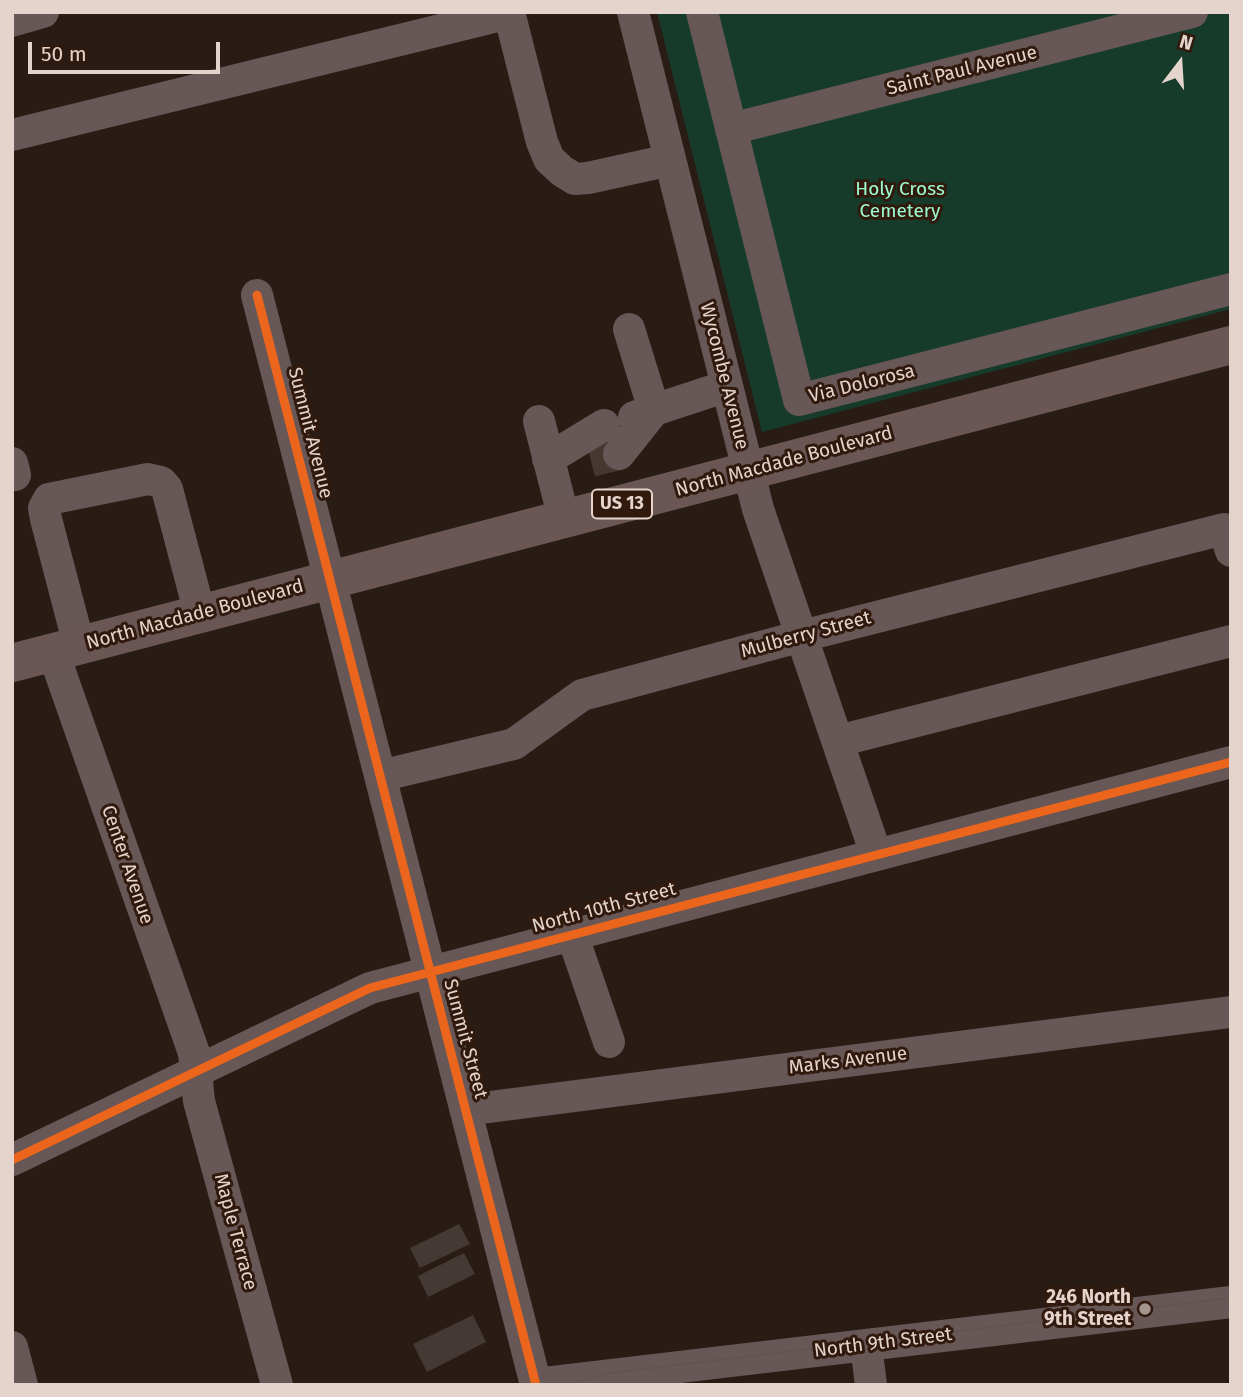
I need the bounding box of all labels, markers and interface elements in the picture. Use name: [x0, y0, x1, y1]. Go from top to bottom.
scale bar: [32, 28, 224, 72]
north arrow: [1145, 28, 1215, 98]
text: N: [1177, 30, 1196, 55]
text: 50 m: [41, 41, 87, 67]
street label: Saint Paul Avenue: [884, 41, 1040, 101]
park label: Holy Cross Cemetery: [855, 179, 945, 223]
street label: Wycombe Avenue: [695, 300, 753, 452]
street label: Via Dolorosa: [807, 360, 917, 408]
street label: Summit Avenue: [283, 365, 337, 501]
street label: North Macdade Boulevard: [673, 422, 895, 502]
road number: US 13: [592, 490, 652, 518]
street label: North Macdade Boulevard: [84, 575, 306, 655]
street label: Mulberry Street: [739, 607, 873, 663]
street label: Center Avenue: [96, 803, 158, 927]
street label: North 10th Street: [530, 878, 678, 938]
street label: Summit Street: [438, 977, 492, 1101]
street label: Marks Avenue: [788, 1042, 908, 1080]
street label: Maple Terrace: [208, 1171, 262, 1293]
place label: 246 North 9th Street: [1044, 1287, 1131, 1331]
marker: 246 North 9th Street: [1137, 1301, 1153, 1317]
street label: North 9th Street: [813, 1323, 953, 1363]

